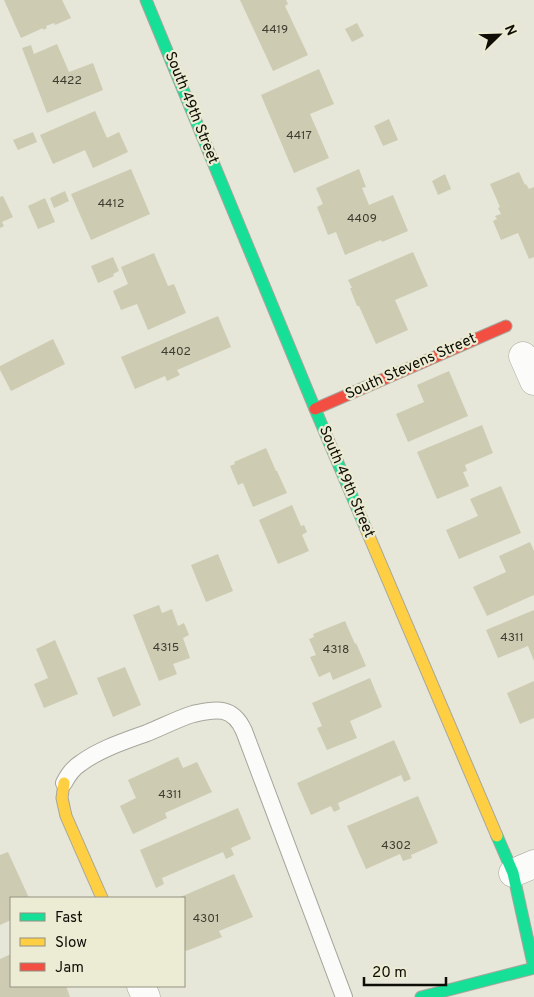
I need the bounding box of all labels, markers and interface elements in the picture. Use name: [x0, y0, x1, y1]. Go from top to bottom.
north arrow: [474, 10, 524, 60]
house number: 4419: [262, 22, 288, 38]
text: N: [500, 23, 519, 38]
street label: South 49th Street: [160, 49, 222, 167]
house number: 4422: [52, 73, 82, 89]
house number: 4417: [286, 128, 312, 144]
house number: 4412: [98, 196, 124, 212]
house number: 4409: [347, 211, 377, 227]
street label: South Stevens Street: [343, 330, 479, 404]
house number: 4402: [161, 344, 191, 360]
street label: South 49th Street: [314, 423, 378, 541]
house number: 4311: [500, 630, 524, 646]
house number: 4315: [153, 640, 179, 656]
house number: 4318: [323, 642, 349, 658]
house number: 4311: [158, 787, 182, 803]
house number: 4302: [381, 838, 411, 854]
legend: [10, 897, 185, 987]
text: Fast: [55, 909, 83, 928]
house number: 4301: [193, 911, 219, 927]
text: Slow: [55, 934, 87, 953]
scale bar: [364, 954, 446, 986]
text: Jam: [55, 959, 84, 978]
text: 20 m: [372, 964, 407, 983]

